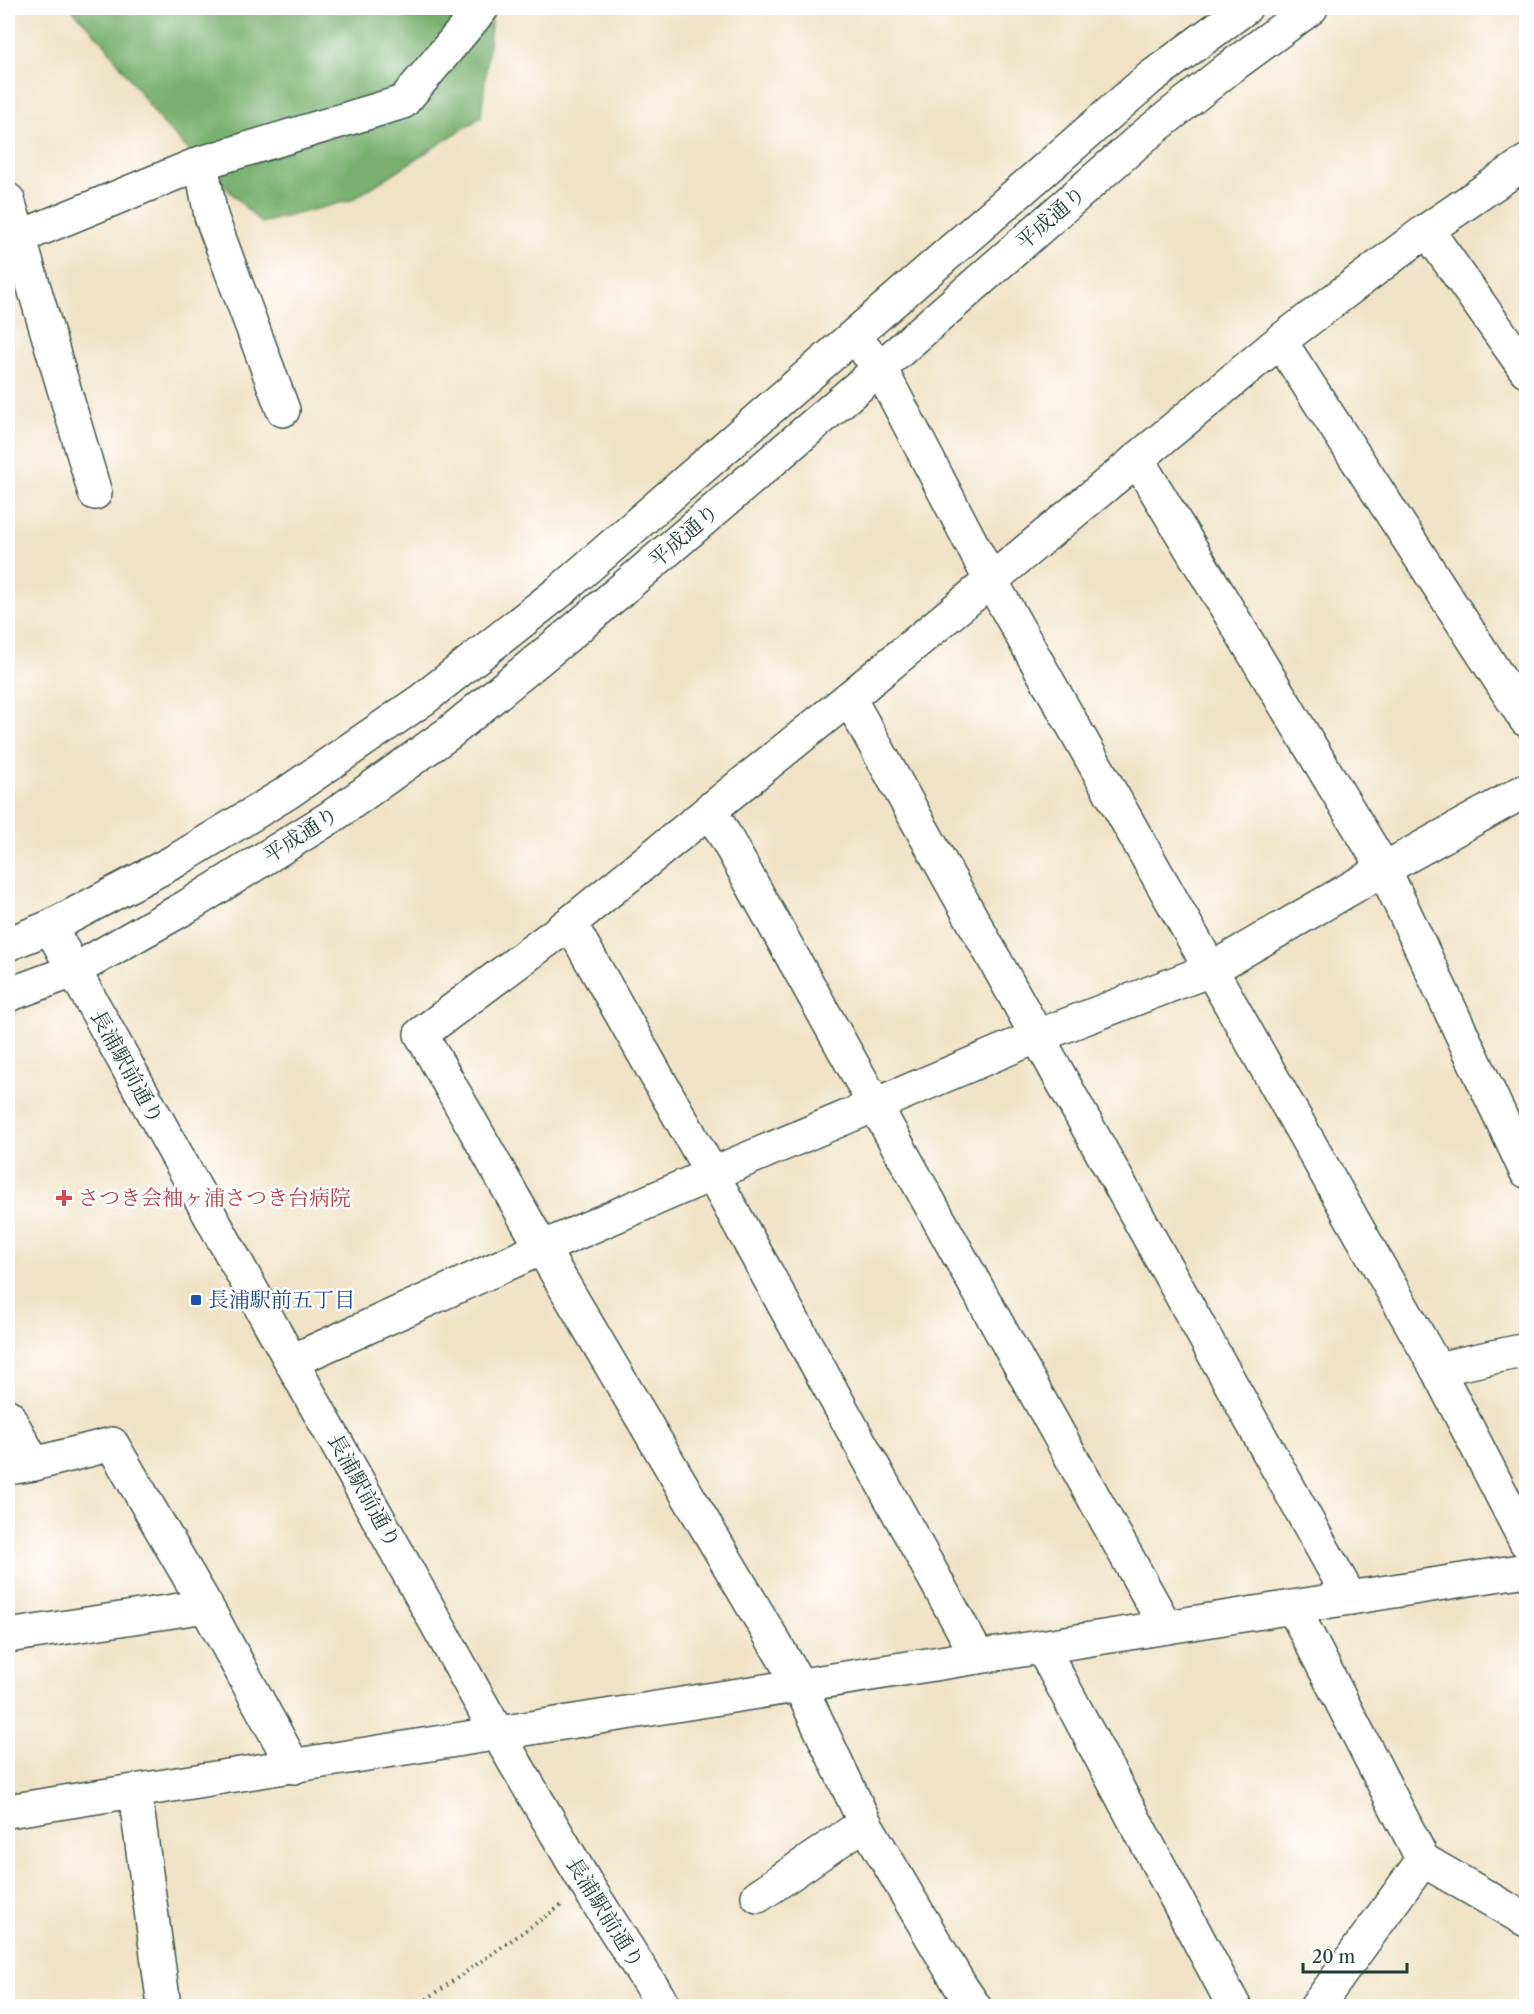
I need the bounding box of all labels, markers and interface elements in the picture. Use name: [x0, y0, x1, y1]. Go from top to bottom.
street label: 平成通り: [1011, 181, 1091, 255]
street label: 平成通り: [644, 499, 724, 573]
street label: 平成通り: [259, 801, 343, 868]
street label: 長浦駅前通り: [86, 1006, 169, 1128]
place label: さつき会袖ヶ浦さつき台病院: [78, 1185, 351, 1210]
marker: さつき会袖ヶ浦さつき台病院: [55, 1189, 73, 1207]
place label: 長浦駅前五丁目: [208, 1287, 355, 1312]
marker: 長浦駅前五丁目: [189, 1293, 203, 1307]
street label: 長浦駅前通り: [323, 1430, 406, 1552]
street label: 長浦駅前通り: [561, 1853, 649, 1973]
scale bar: [1303, 1936, 1406, 1974]
text: 20 m: [1312, 1946, 1356, 1968]

